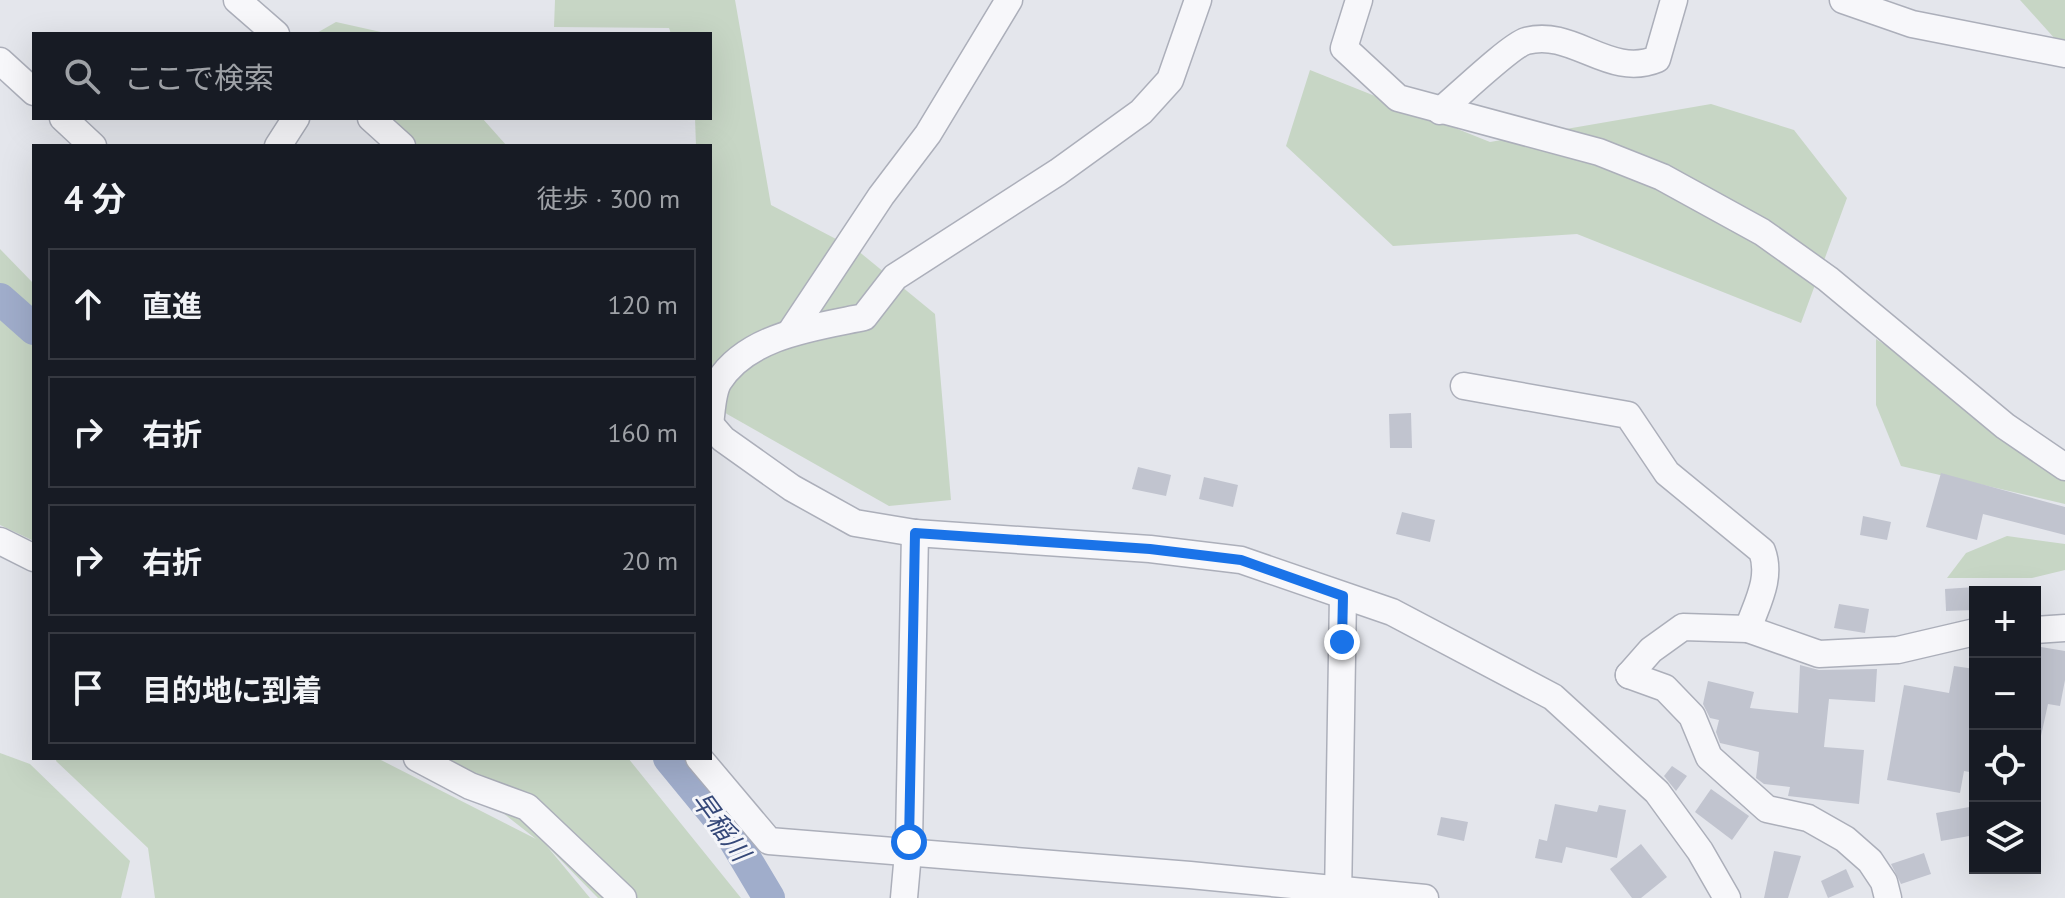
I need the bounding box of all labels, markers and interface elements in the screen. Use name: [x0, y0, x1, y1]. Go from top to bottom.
search box: [32, 32, 712, 120]
icon: search: [60, 54, 104, 98]
text: ここで検索: [124, 58, 274, 97]
text: 4 分: [64, 176, 126, 220]
text: 徒歩 · 300 m: [537, 182, 680, 215]
icon: ahead: [66, 282, 110, 326]
text: 直進: [142, 286, 202, 325]
text: 120 m: [607, 288, 678, 321]
icon: right: [66, 410, 110, 454]
text: 右折: [142, 414, 202, 453]
text: 160 m: [607, 416, 678, 449]
icon: right: [66, 538, 110, 582]
text: 右折: [142, 542, 202, 581]
text: 20 m: [622, 544, 678, 577]
map controls: [1969, 586, 2041, 874]
button: +: [1969, 586, 2041, 658]
route end: [1324, 624, 1360, 660]
button: −: [1969, 658, 2041, 730]
icon: arrive: [66, 666, 110, 710]
text: 目的地に到着: [142, 670, 322, 709]
button: locate: [1969, 730, 2041, 802]
water label: 早稲川: [685, 785, 759, 870]
button: layers: [1969, 802, 2041, 874]
route start: [891, 824, 927, 860]

